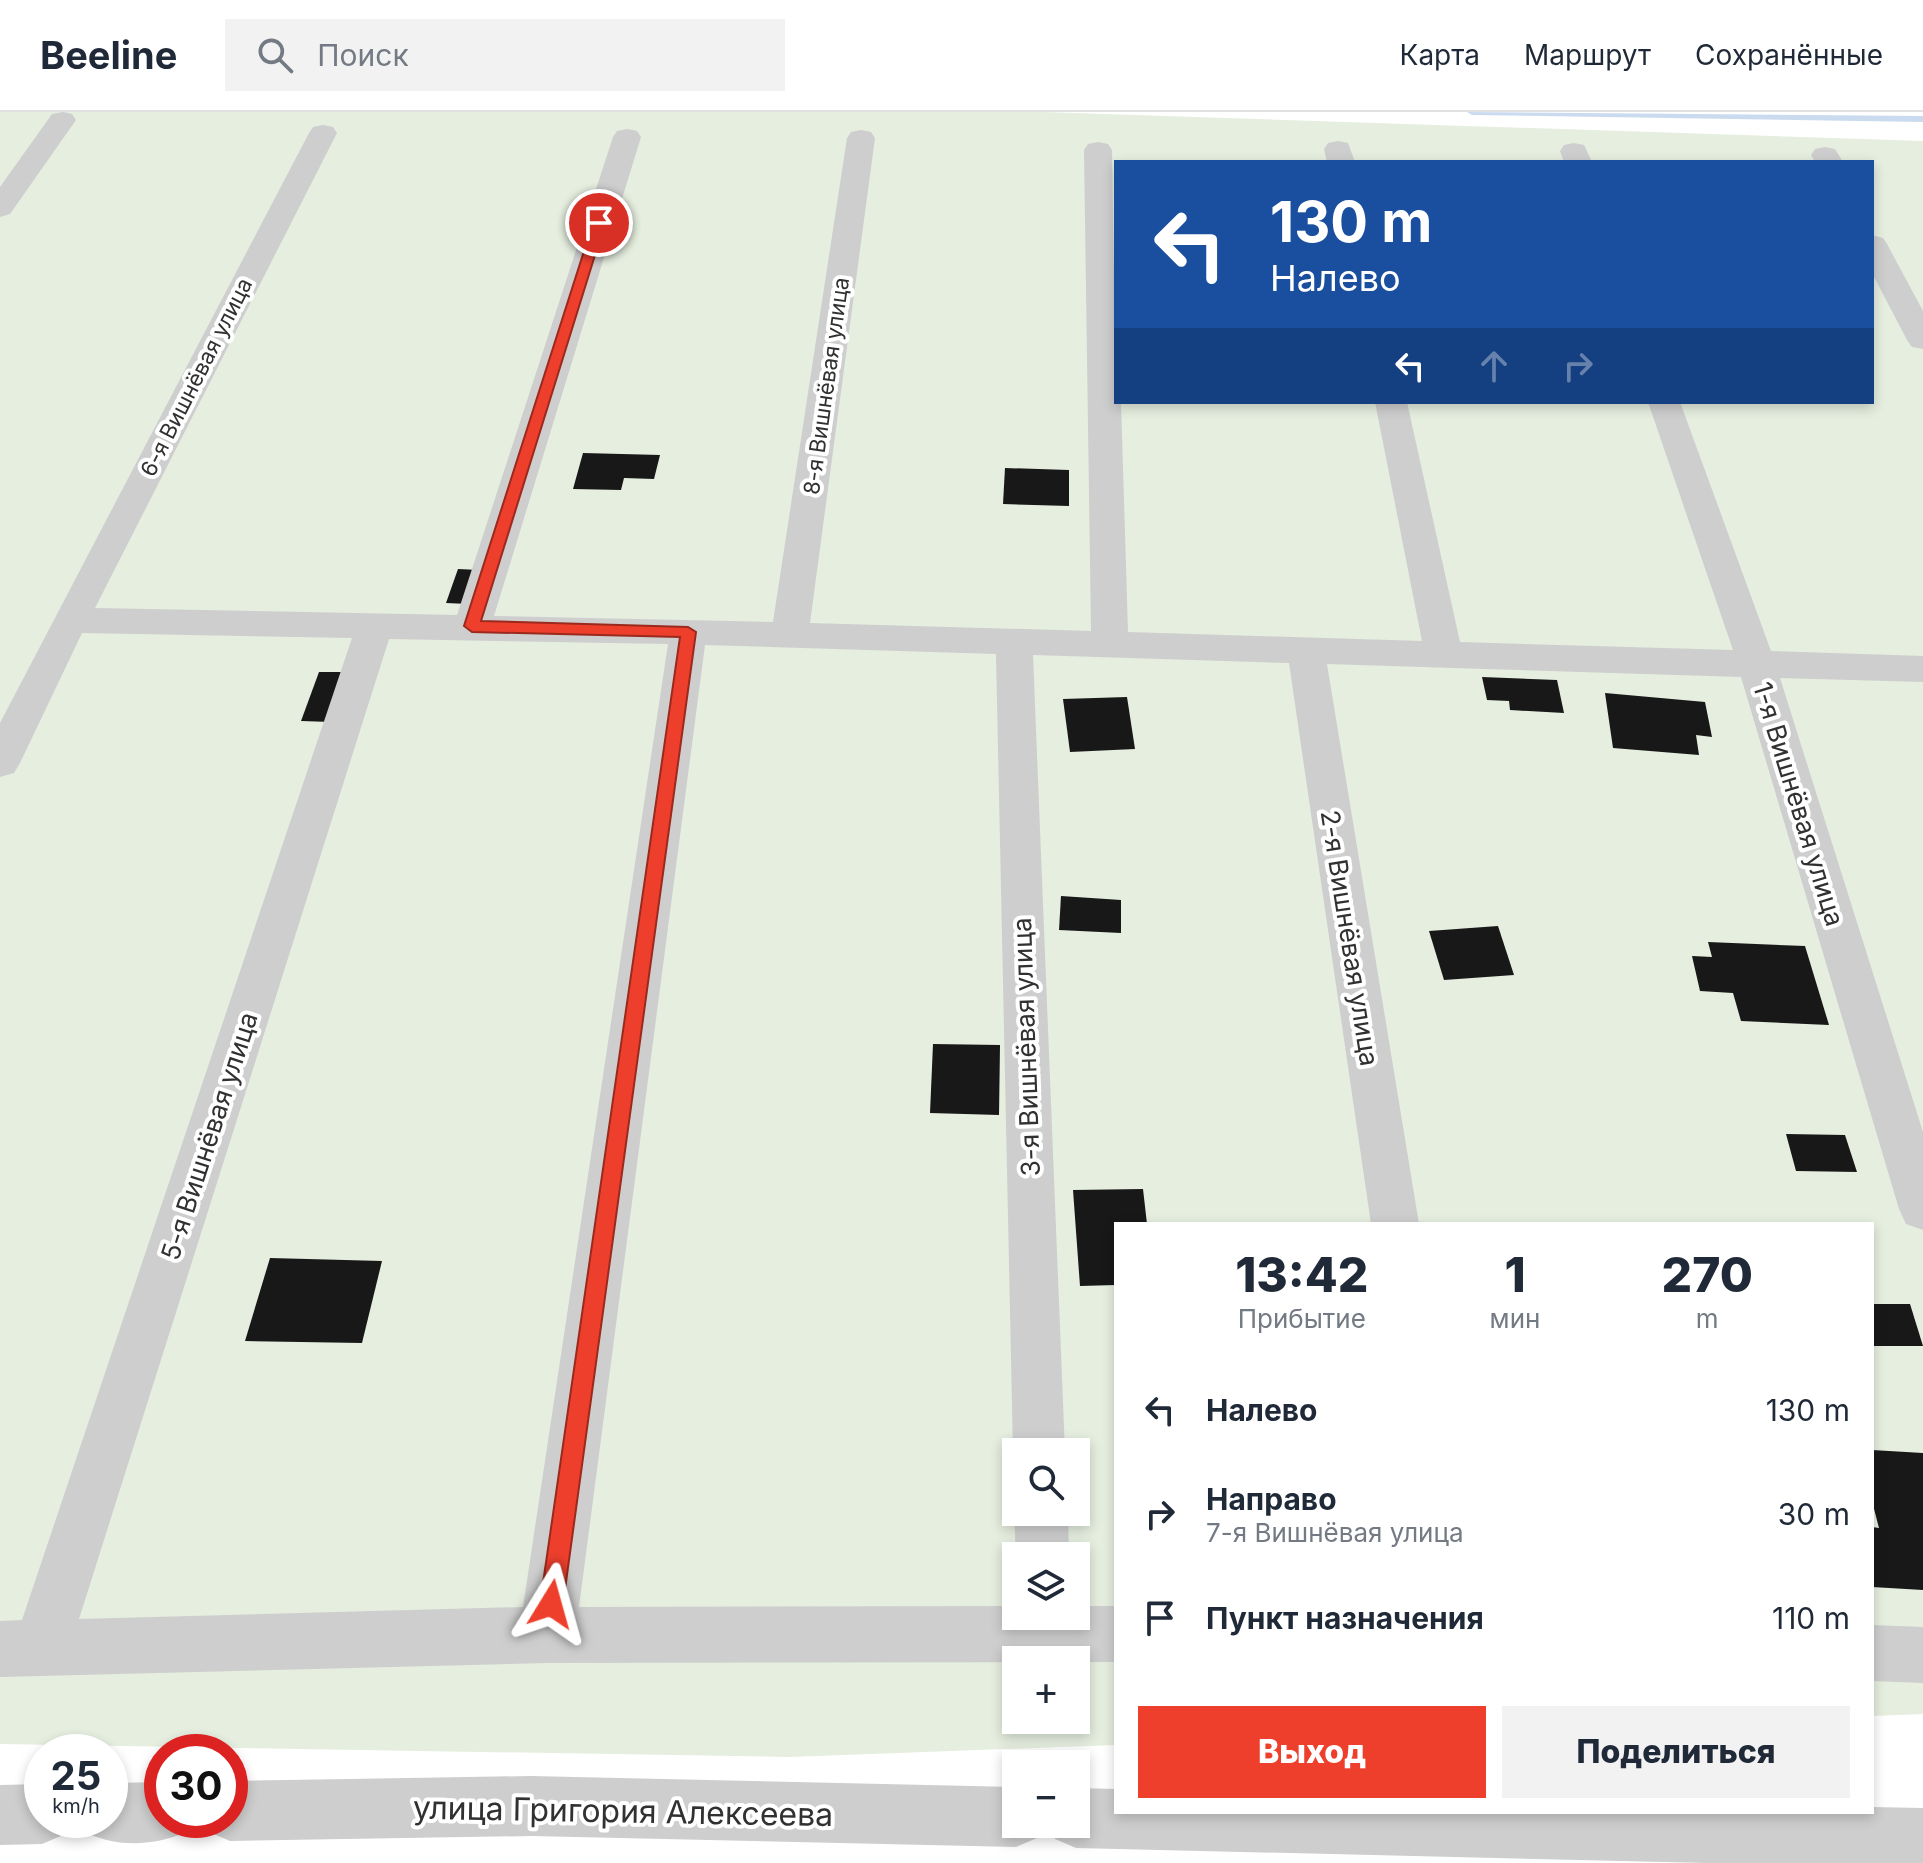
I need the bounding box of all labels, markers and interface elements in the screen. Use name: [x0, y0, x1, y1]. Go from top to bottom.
search box: [225, 19, 785, 91]
text: Beeline: [40, 32, 177, 78]
icon: search: [253, 33, 297, 77]
text: Поиск: [317, 37, 409, 73]
text: Карта: [1400, 38, 1480, 72]
text: Маршрут: [1524, 38, 1651, 72]
text: Сохранённые: [1695, 38, 1883, 72]
text: 130 m: [1270, 188, 1432, 256]
pin: [565, 189, 633, 257]
icon: left: [1138, 192, 1242, 296]
icon: arrive: [577, 201, 621, 245]
text: Налево: [1270, 256, 1401, 300]
street label: 6-я Вишнёвая улица: [135, 273, 257, 481]
street label: 8-я Вишнёвая улица: [798, 276, 854, 496]
icon: left: [1388, 344, 1432, 388]
icon: ahead: [1472, 344, 1516, 388]
icon: right: [1556, 344, 1600, 388]
street label: 1-я Вишнёвая улица: [1747, 678, 1851, 930]
street label: 2-я Вишнёвая улица: [1314, 808, 1386, 1068]
street label: 3-я Вишнёвая улица: [1006, 917, 1046, 1177]
street label: 5-я Вишнёвая улица: [154, 1008, 264, 1264]
text: 13:42: [1235, 1245, 1368, 1304]
text: 1: [1504, 1245, 1526, 1304]
text: 270: [1662, 1245, 1753, 1304]
text: Прибытие: [1238, 1303, 1366, 1334]
text: мин: [1490, 1303, 1540, 1334]
text: m: [1696, 1303, 1719, 1334]
icon: left: [1138, 1388, 1182, 1432]
text: Налево: [1206, 1392, 1318, 1428]
text: 130 m: [1766, 1392, 1850, 1428]
map controls: [1002, 1438, 1090, 1838]
button: search: [1002, 1438, 1090, 1526]
text: Направо: [1206, 1481, 1337, 1517]
icon: right: [1138, 1492, 1182, 1536]
text: 30 m: [1778, 1496, 1850, 1532]
text: 7-я Вишнёвая улица: [1206, 1517, 1464, 1548]
button: layers: [1002, 1542, 1090, 1630]
position arrow: [509, 1562, 593, 1646]
icon: arrive: [1138, 1596, 1182, 1640]
text: Пункт назначения: [1206, 1600, 1484, 1636]
text: 110 m: [1772, 1600, 1850, 1636]
button: +: [1002, 1646, 1090, 1734]
button: Выход: [1138, 1706, 1486, 1798]
button: Поделиться: [1502, 1706, 1850, 1798]
speed limit sign: 30: [144, 1734, 248, 1838]
button: −: [1002, 1750, 1090, 1838]
text: 25: [51, 1751, 101, 1800]
street label: улица Григория Алексеева: [412, 1788, 834, 1834]
text: km/h: [52, 1794, 100, 1818]

